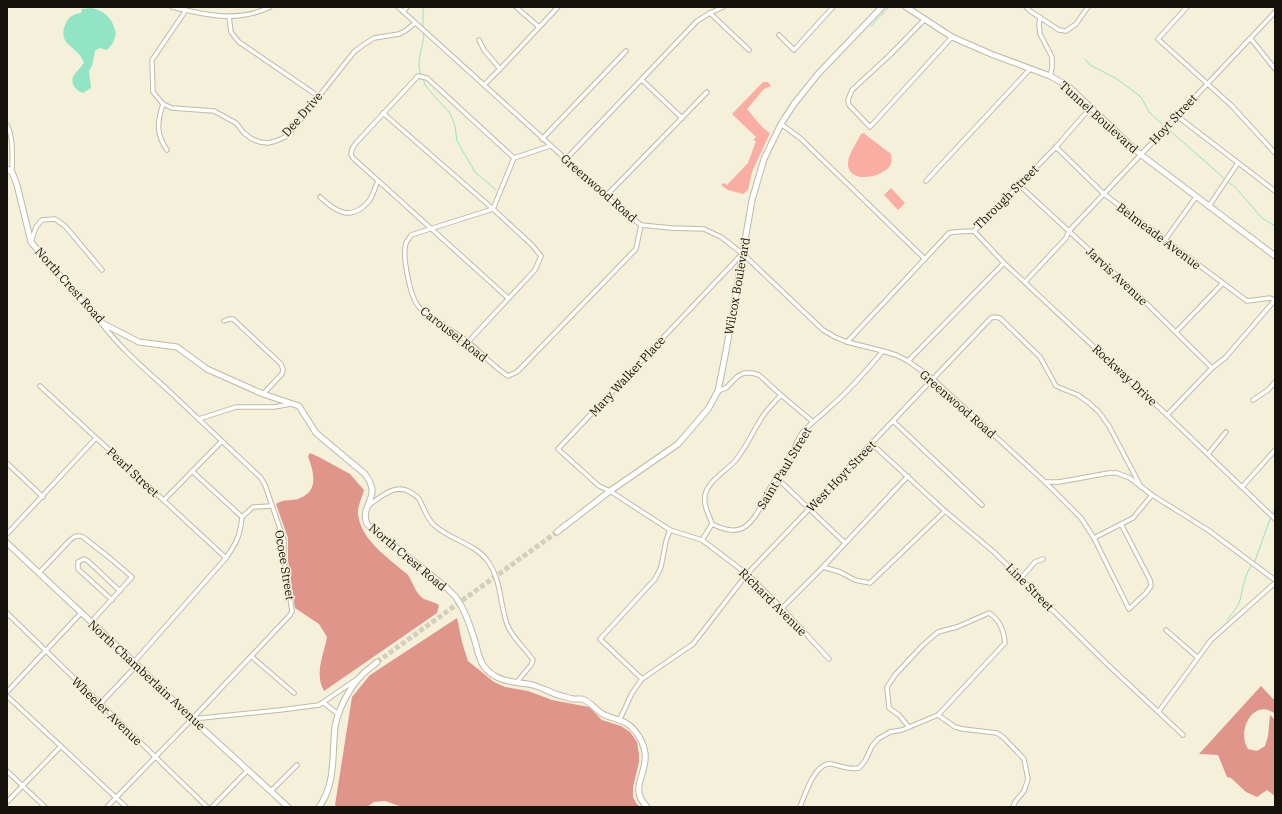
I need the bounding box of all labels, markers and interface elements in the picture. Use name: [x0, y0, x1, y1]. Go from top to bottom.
street label: Tunnel Boulevard: [1057, 78, 1141, 156]
street label: Dee Drive: [278, 89, 326, 139]
street label: Hoyt Street: [1146, 91, 1200, 147]
street label: Greenwood Road: [558, 151, 640, 225]
street label: Through Street: [971, 162, 1041, 232]
street label: Belmeade Avenue: [1114, 200, 1204, 272]
street label: Wilcox Boulevard: [721, 236, 753, 336]
street label: North Crest Road: [32, 244, 108, 326]
street label: Jarvis Avenue: [1083, 244, 1151, 308]
street label: Carousel Road: [417, 303, 491, 365]
street label: Mary Walker Place: [586, 333, 668, 419]
street label: Rockway Drive: [1089, 341, 1161, 409]
street label: Greenwood Road: [917, 367, 999, 441]
street label: Saint Paul Street: [754, 424, 814, 512]
street label: West Hoyt Street: [803, 437, 879, 515]
street label: Pearl Street: [104, 444, 162, 500]
street label: North Crest Road: [366, 520, 450, 594]
street label: Ocoee Street: [272, 529, 298, 601]
street label: Line Street: [1003, 560, 1057, 614]
street label: Richard Avenue: [736, 565, 810, 639]
street label: North Chamberlain Avenue: [85, 617, 209, 733]
street label: Wheeler Avenue: [69, 674, 145, 748]

